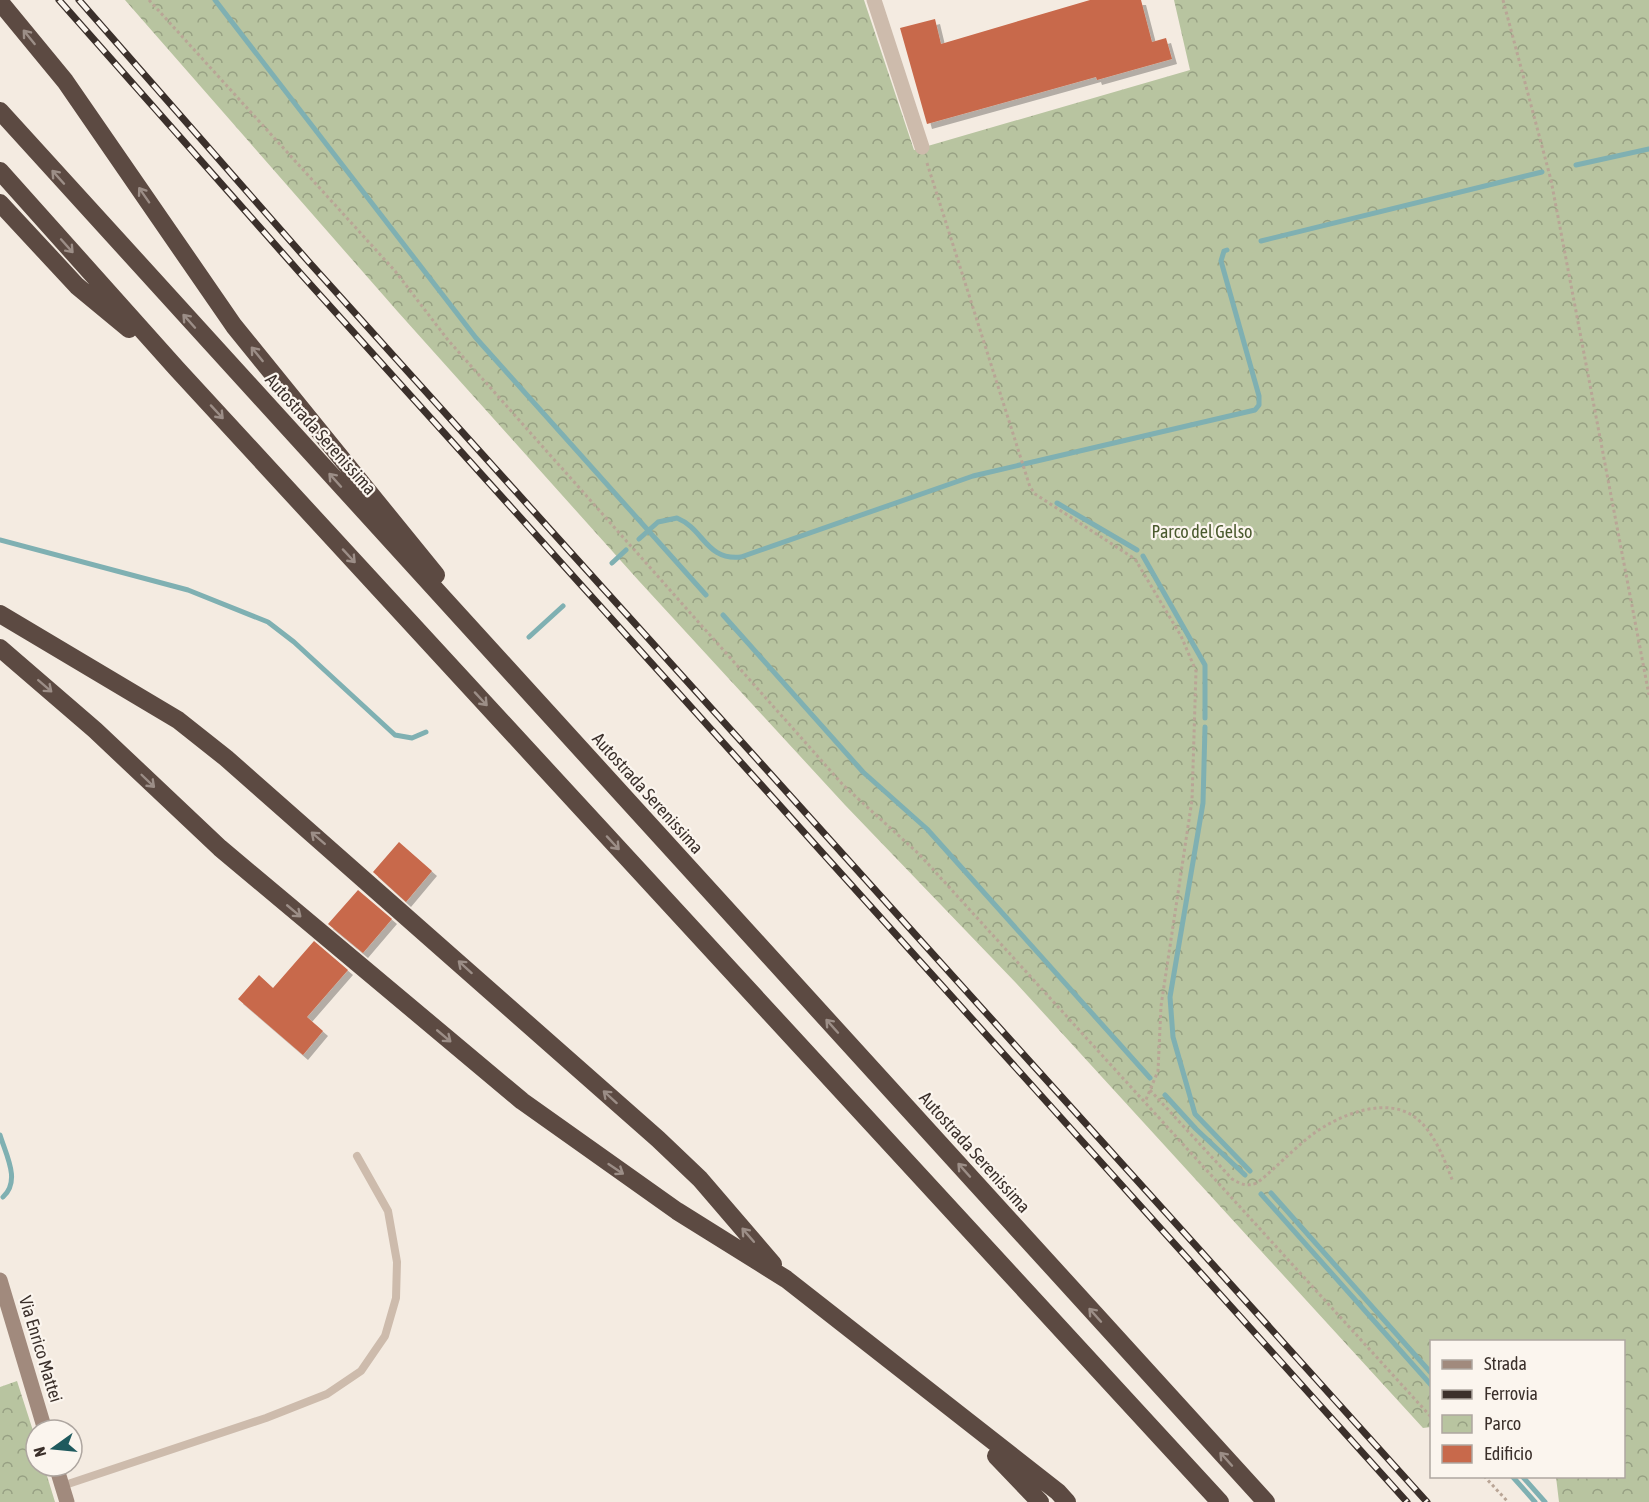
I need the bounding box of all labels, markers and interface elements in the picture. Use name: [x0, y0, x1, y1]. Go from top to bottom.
one-way arrow: [23, 30, 36, 46]
one-way arrow: [51, 170, 65, 185]
one-way arrow: [138, 187, 150, 204]
one-way arrow: [60, 238, 74, 253]
one-way arrow: [182, 314, 196, 329]
one-way arrow: [250, 346, 263, 362]
street label: Autostrada Serenissima: [261, 369, 381, 499]
one-way arrow: [210, 404, 224, 419]
one-way arrow: [328, 473, 342, 488]
park label: Parco del Gelso: [1152, 521, 1252, 542]
one-way arrow: [342, 548, 356, 563]
one-way arrow: [37, 679, 52, 693]
one-way arrow: [474, 691, 488, 706]
street label: Autostrada Serenissima: [588, 728, 708, 858]
one-way arrow: [141, 774, 156, 788]
one-way arrow: [310, 832, 326, 845]
one-way arrow: [606, 835, 620, 850]
one-way arrow: [286, 904, 301, 918]
one-way arrow: [457, 960, 472, 974]
one-way arrow: [825, 1019, 839, 1034]
one-way arrow: [435, 1029, 451, 1042]
street label: Autostrada Serenissima: [915, 1087, 1035, 1217]
one-way arrow: [603, 1090, 618, 1104]
one-way arrow: [607, 1163, 624, 1175]
one-way arrow: [957, 1163, 971, 1178]
one-way arrow: [741, 1228, 755, 1243]
street label: Via Enrico Mattei: [15, 1293, 67, 1405]
one-way arrow: [1088, 1307, 1102, 1322]
legend: [1430, 1340, 1625, 1478]
text: Strada: [1484, 1353, 1527, 1374]
text: Ferrovia: [1484, 1383, 1538, 1404]
text: Parco: [1484, 1413, 1521, 1434]
north arrow: [24, 1418, 84, 1478]
text: Edificio: [1484, 1443, 1533, 1464]
text: N: [30, 1445, 49, 1459]
one-way arrow: [1219, 1452, 1233, 1467]

